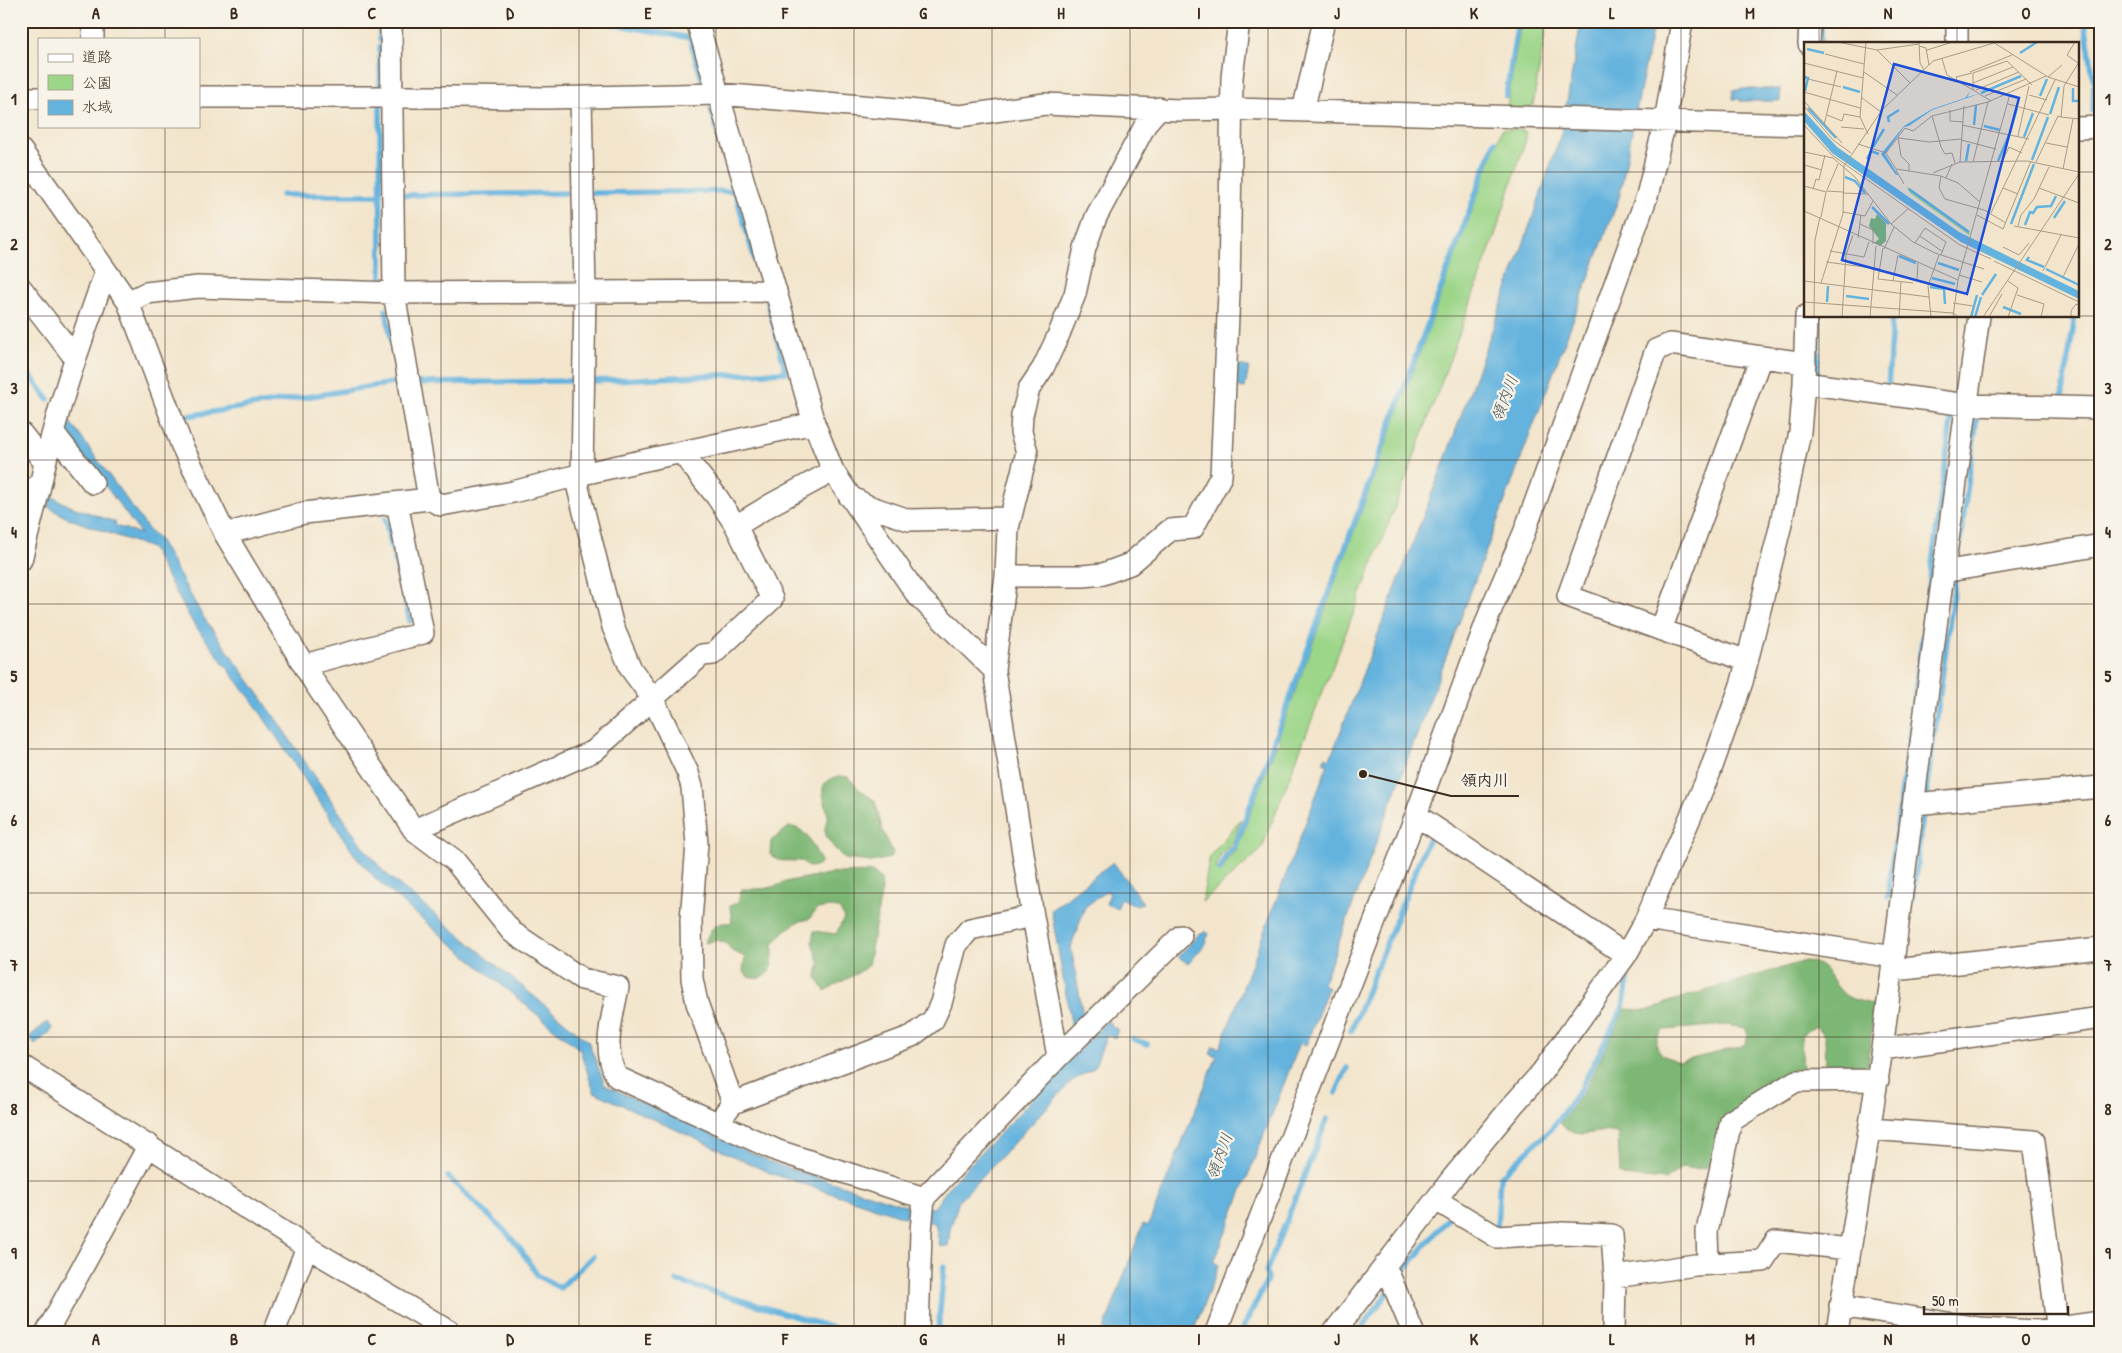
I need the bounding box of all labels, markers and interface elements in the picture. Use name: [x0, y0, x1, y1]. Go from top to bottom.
text: A: [92, 2, 100, 24]
text: B: [230, 2, 238, 24]
text: C: [368, 2, 377, 24]
text: D: [506, 2, 514, 24]
text: E: [644, 2, 652, 24]
text: F: [781, 2, 789, 24]
text: G: [919, 2, 927, 24]
text: H: [1057, 2, 1065, 24]
text: I: [1197, 2, 1201, 24]
text: J: [1334, 2, 1340, 24]
text: K: [1470, 2, 1479, 24]
text: L: [1609, 2, 1615, 24]
text: M: [1745, 2, 1755, 24]
text: N: [1884, 2, 1893, 24]
text: O: [2022, 2, 2031, 24]
legend: [38, 38, 200, 128]
inset map: [1804, 42, 2080, 318]
text: 道路: [82, 46, 112, 67]
text: 公園: [82, 72, 112, 93]
text: 1: [11, 88, 17, 110]
text: 1: [2105, 88, 2111, 110]
text: 水域: [82, 96, 112, 117]
text: 2: [10, 233, 18, 255]
text: 2: [2104, 233, 2112, 255]
water label: 領内川: [1485, 372, 1523, 424]
text: 3: [10, 377, 18, 399]
text: 3: [2104, 377, 2112, 399]
text: 4: [11, 521, 17, 543]
text: 4: [2105, 521, 2111, 543]
text: 5: [11, 665, 18, 687]
text: 5: [2105, 665, 2112, 687]
callout: 領内川: [1451, 765, 1519, 796]
text: 領内川: [1461, 769, 1509, 791]
text: 6: [11, 809, 18, 831]
text: 6: [2105, 809, 2112, 831]
text: 7: [9, 954, 18, 976]
text: 7: [2103, 954, 2112, 976]
text: 8: [11, 1098, 18, 1120]
text: 8: [2105, 1098, 2112, 1120]
water label: 領内川: [1200, 1130, 1238, 1182]
text: 9: [11, 1242, 17, 1264]
text: 9: [2105, 1242, 2111, 1264]
scale bar: [1924, 1283, 2068, 1315]
text: 50 m: [1932, 1290, 1959, 1311]
text: A: [92, 1328, 100, 1350]
text: B: [230, 1328, 238, 1350]
text: C: [368, 1328, 377, 1350]
text: D: [506, 1328, 514, 1350]
text: E: [644, 1328, 652, 1350]
text: F: [781, 1328, 789, 1350]
text: G: [919, 1328, 927, 1350]
text: H: [1057, 1328, 1065, 1350]
text: I: [1197, 1328, 1201, 1350]
text: J: [1334, 1328, 1340, 1350]
text: K: [1470, 1328, 1479, 1350]
text: L: [1609, 1328, 1615, 1350]
text: M: [1745, 1328, 1755, 1350]
text: N: [1884, 1328, 1893, 1350]
text: O: [2022, 1328, 2031, 1350]

